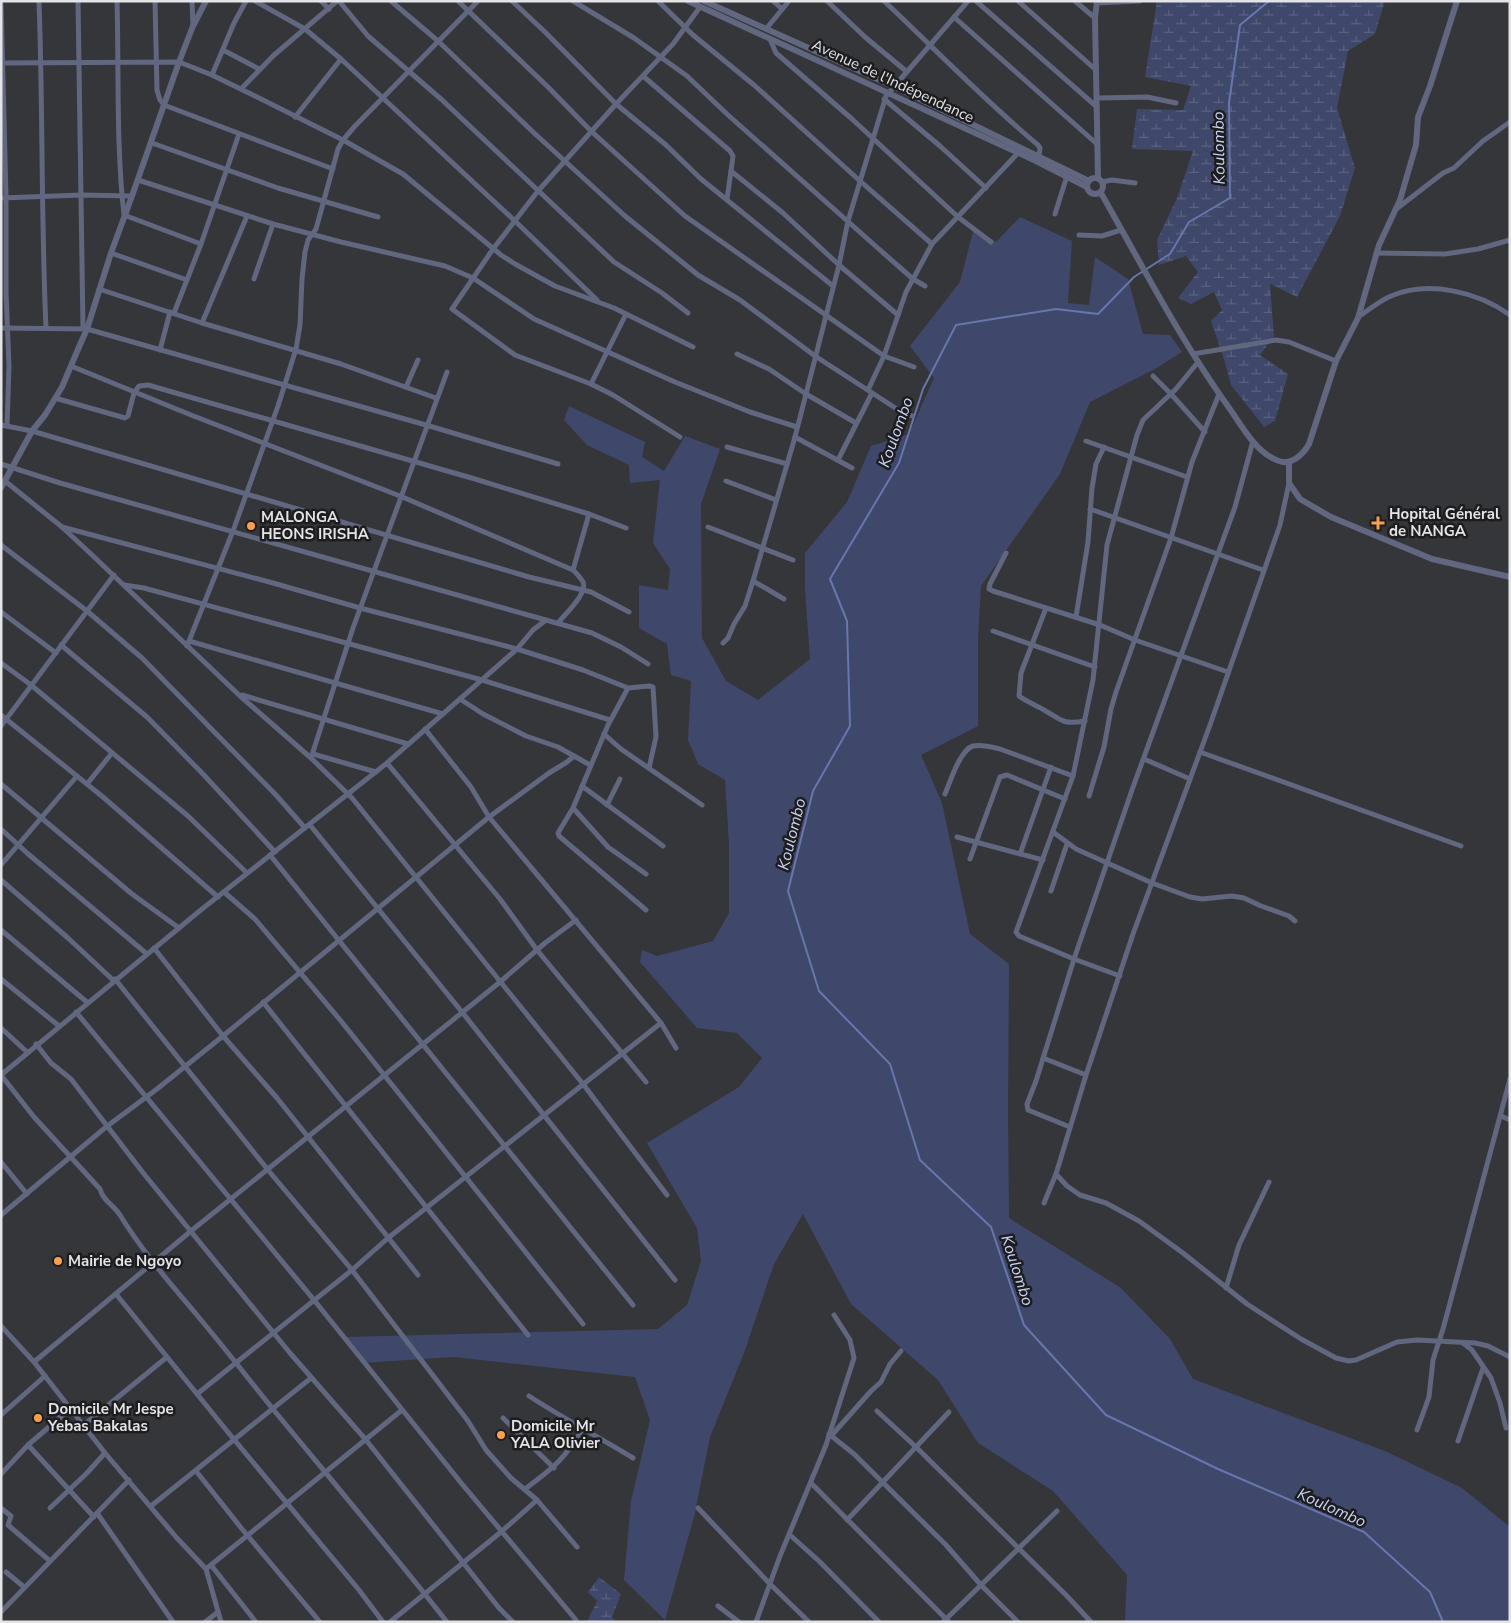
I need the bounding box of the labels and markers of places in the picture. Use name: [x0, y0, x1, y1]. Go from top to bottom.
place label: Hopital Général de NANGA: [1389, 504, 1500, 541]
place label: MALONGA HEONS IRISHA: [261, 507, 370, 544]
marker: Hopital Général de NANGA: [1371, 516, 1385, 530]
marker: MALONGA HEONS IRISHA: [245, 520, 257, 532]
place label: Mairie de Ngoyo: [68, 1251, 182, 1271]
marker: Mairie de Ngoyo: [52, 1255, 64, 1267]
place label: Domicile Mr Jespe Yebas Bakalas: [47, 1399, 174, 1436]
marker: Domicile Mr Jespe Yebas Bakalas: [32, 1412, 44, 1424]
place label: Domicile Mr YALA Olivier: [510, 1416, 600, 1453]
marker: Domicile Mr YALA Olivier: [495, 1429, 507, 1441]

